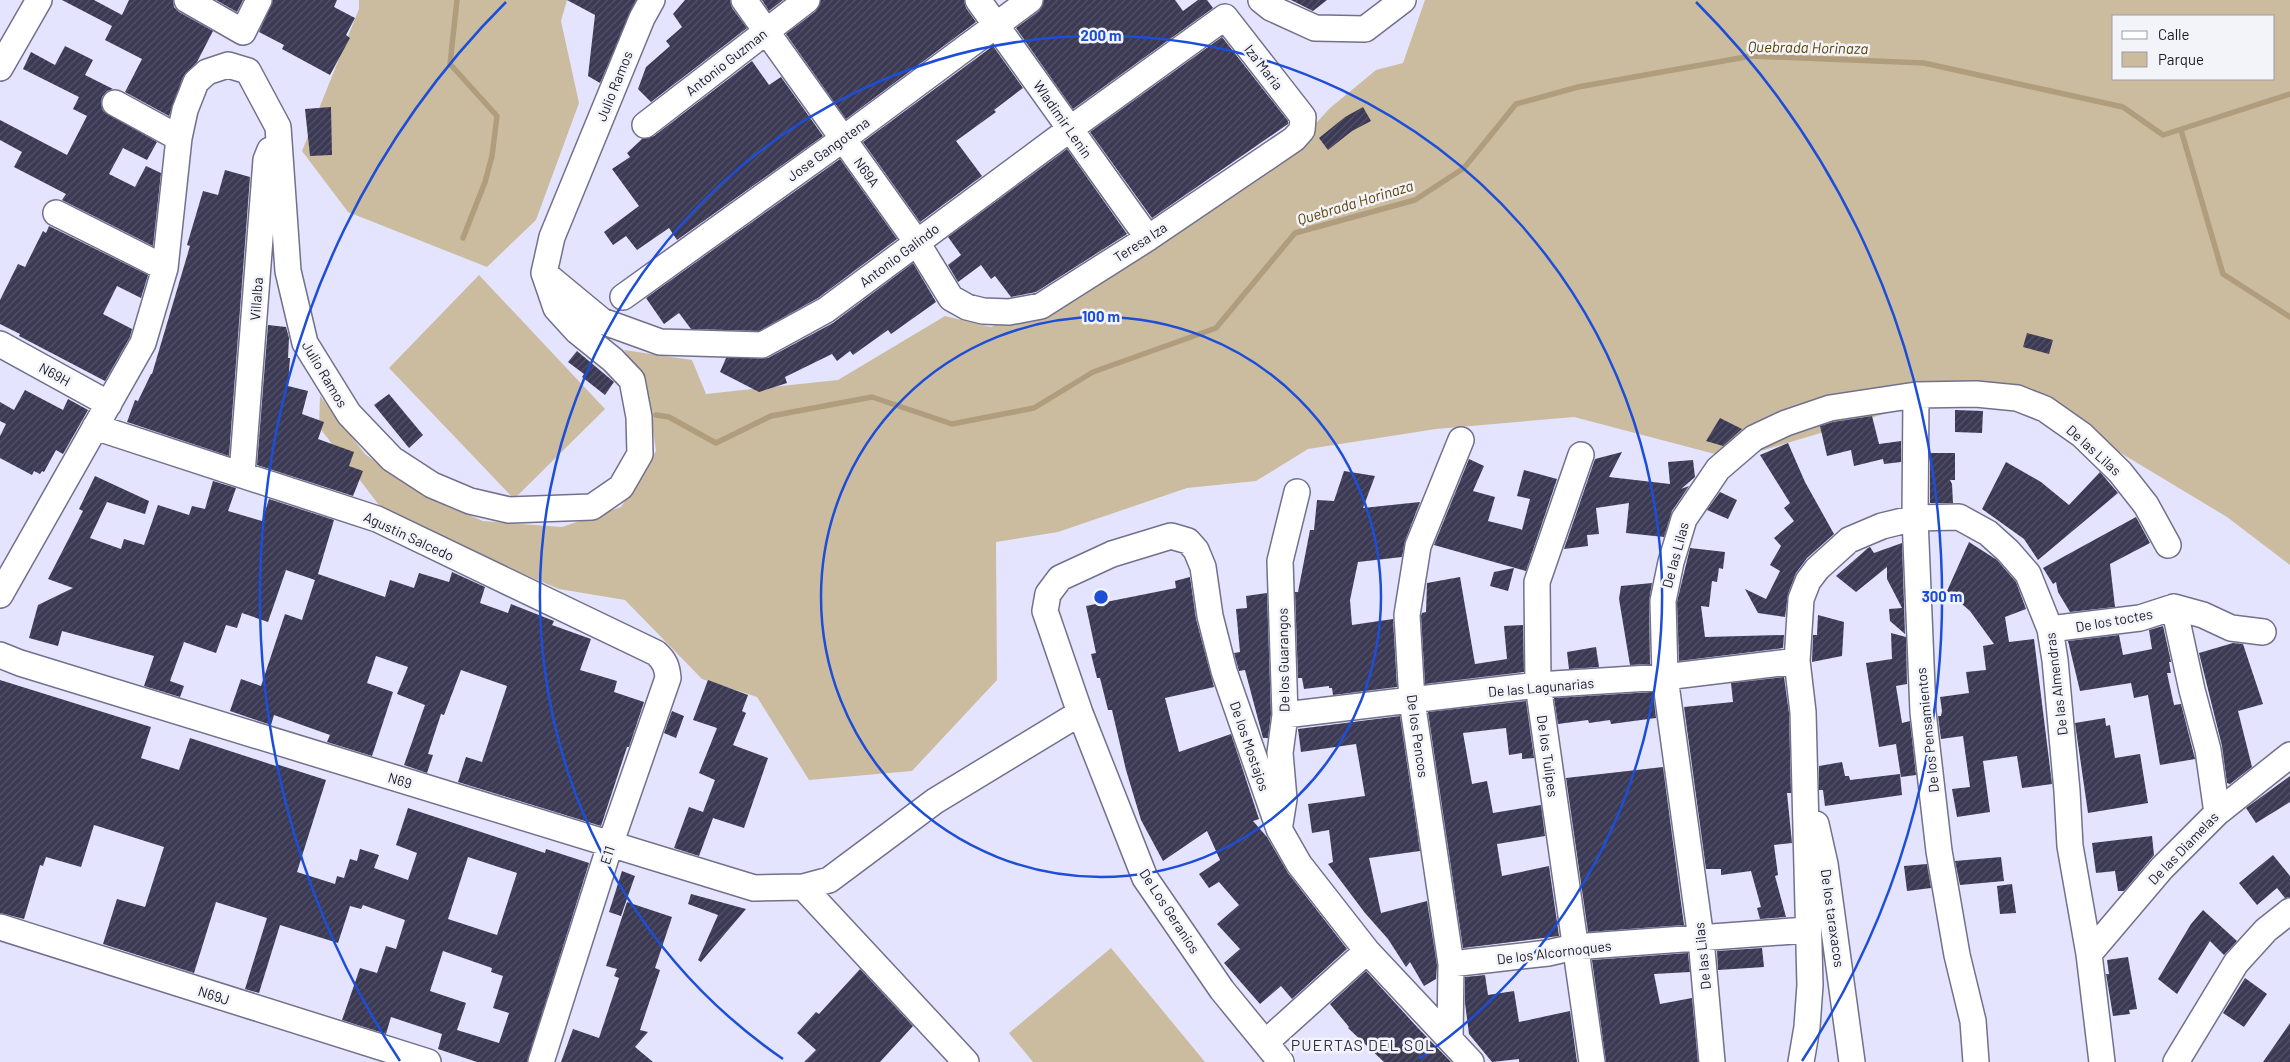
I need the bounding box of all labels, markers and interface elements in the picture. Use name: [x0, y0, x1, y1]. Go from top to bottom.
legend: [2112, 15, 2275, 80]
street label: Antonio Guzman: [682, 25, 770, 99]
text: Calle: [2158, 25, 2190, 43]
text: 200 m: [1080, 26, 1122, 44]
water label: Quebrada Horinaza: [1748, 37, 1868, 57]
street label: Iza Maria: [1241, 41, 1287, 93]
street label: Julio Ramos: [592, 48, 636, 124]
text: Parque: [2158, 50, 2204, 68]
street label: Wladimir Lenin: [1030, 77, 1096, 161]
street label: Jose Gangotena: [783, 113, 873, 185]
street label: N69A: [851, 154, 884, 191]
water label: Quebrada Horinaza: [1295, 176, 1415, 228]
street label: Teresa Iza: [1110, 218, 1170, 266]
street label: Antonio Galindo: [856, 220, 942, 290]
street label: Villalba: [246, 277, 266, 321]
text: 100 m: [1082, 307, 1120, 325]
street label: Julio Ramos: [299, 338, 352, 410]
street label: N69H: [36, 359, 74, 389]
street label: De las Lilas: [2063, 421, 2125, 479]
street label: Agustin Salcedo: [361, 508, 457, 564]
street label: De las Lilas: [1658, 520, 1692, 590]
text: 300 m: [1922, 587, 1962, 605]
centre of rings: [1092, 588, 1110, 606]
street label: De los toctes: [2074, 605, 2154, 635]
street label: De los Guarangos: [1274, 608, 1292, 712]
street label: De las Almendras: [2041, 631, 2071, 736]
street label: De los Pensamientos: [1912, 666, 1942, 793]
street label: De las Lagunarias: [1487, 674, 1595, 700]
street label: De los Pencos: [1404, 693, 1432, 779]
street label: De los Mostajos: [1227, 699, 1273, 793]
street label: De los Tulipes: [1534, 714, 1562, 798]
street label: N69: [386, 768, 414, 792]
street label: De las Diamelas: [2144, 808, 2222, 888]
street label: E11: [596, 844, 618, 866]
street label: De Los Geranios: [1136, 865, 1204, 957]
street label: De los taraxacos: [1818, 868, 1848, 969]
street label: De las Lilas: [1690, 921, 1714, 990]
street label: De los Alcornoques: [1496, 937, 1613, 967]
street label: N69J: [196, 982, 232, 1008]
district label: PUERTAS DEL SOL: [1291, 1035, 1435, 1054]

